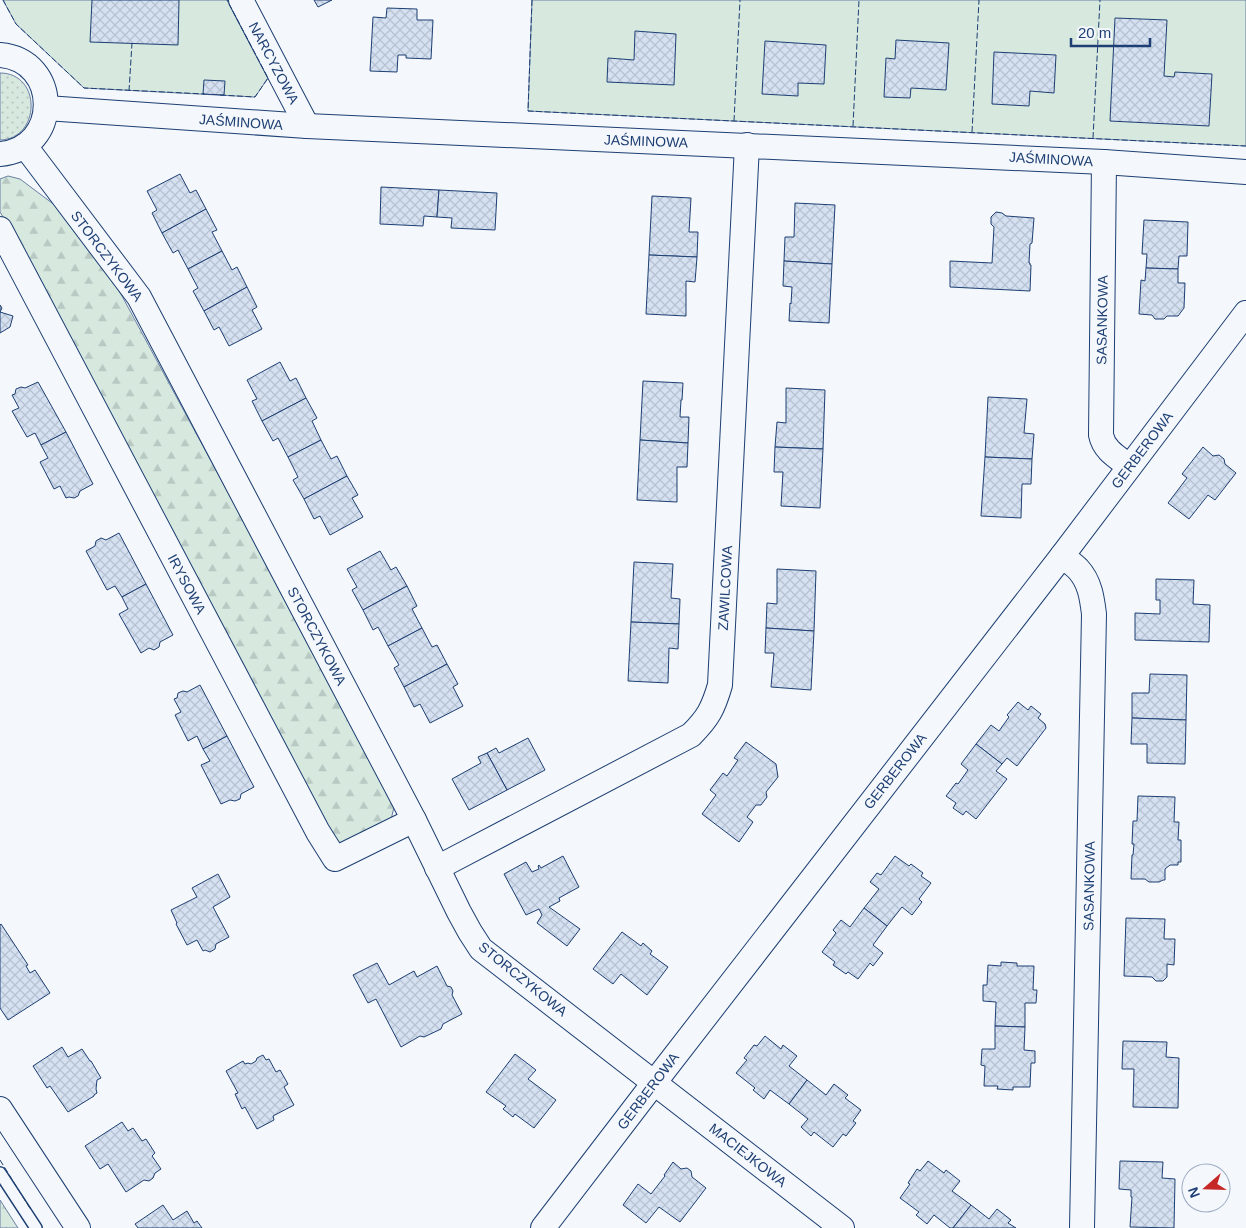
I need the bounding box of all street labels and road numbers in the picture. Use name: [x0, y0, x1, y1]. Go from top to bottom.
street label: NARCYZOWA: [246, 19, 303, 107]
street label: JAŚMINOWA: [198, 110, 284, 133]
street label: JAŚMINOWA: [604, 131, 689, 150]
street label: JAŚMINOWA: [1009, 148, 1094, 169]
street label: STORCZYKOWA: [68, 208, 147, 305]
street label: SASANKOWA: [1093, 274, 1111, 365]
street label: GERBEROWA: [1108, 408, 1176, 492]
street label: ZAWILCOWA: [715, 544, 735, 631]
street label: IRYSOWA: [165, 551, 210, 617]
street label: STORCZYKOWA: [284, 584, 350, 688]
street label: GERBEROWA: [860, 729, 930, 812]
street label: SASANKOWA: [1080, 840, 1098, 931]
street label: STORCZYKOWA: [476, 939, 571, 1020]
street label: GERBEROWA: [614, 1049, 682, 1133]
street label: MACIEJKOWA: [706, 1120, 790, 1191]

